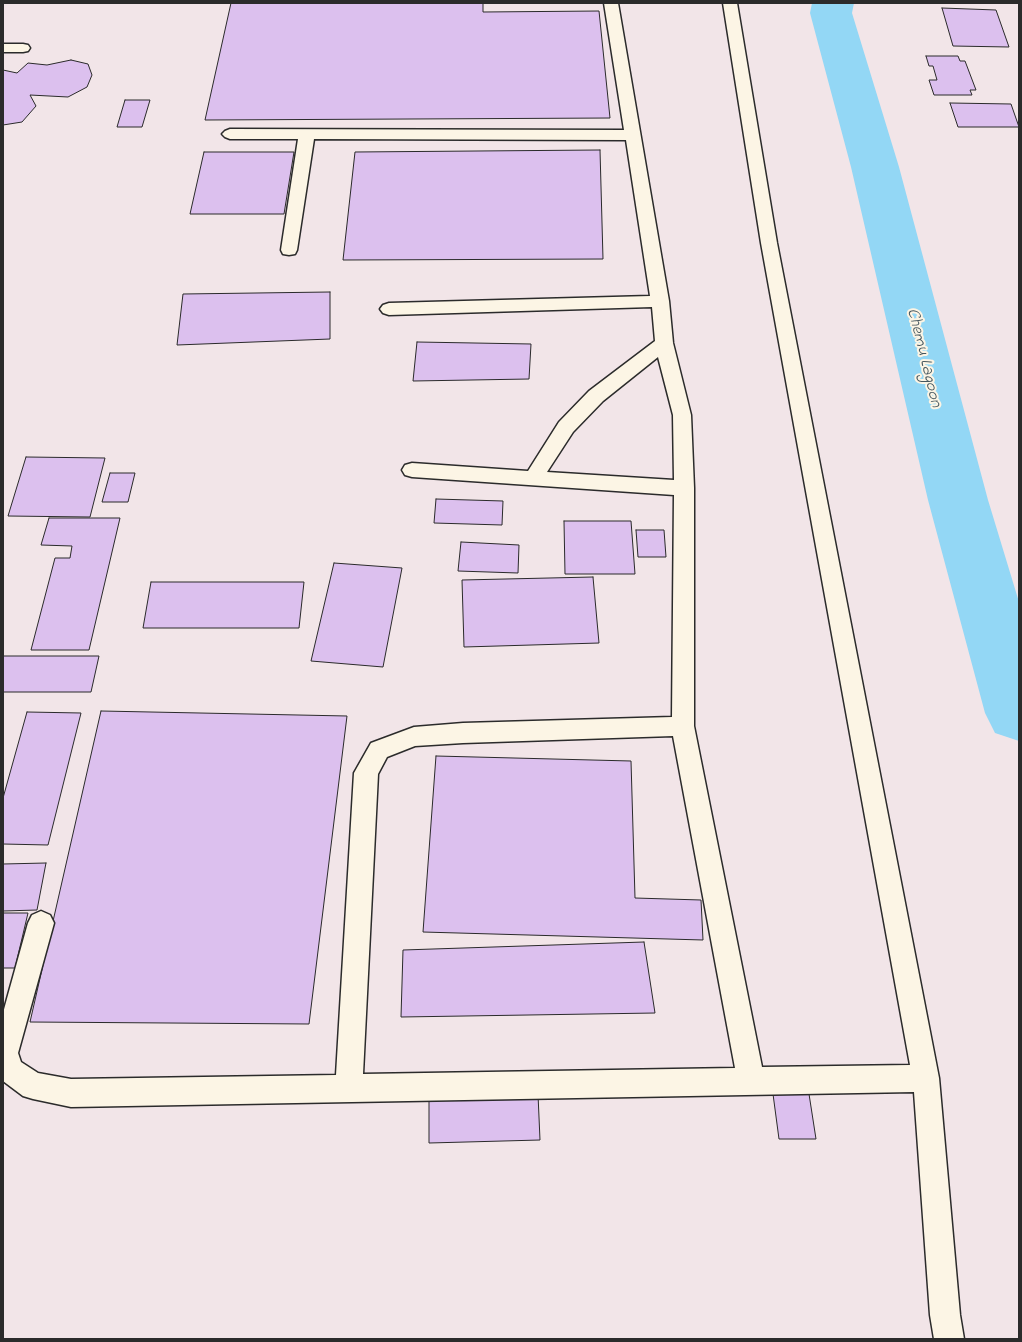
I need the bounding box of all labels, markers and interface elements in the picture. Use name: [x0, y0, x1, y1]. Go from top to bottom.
water label: Chemu Lagoon: [901, 306, 945, 410]

